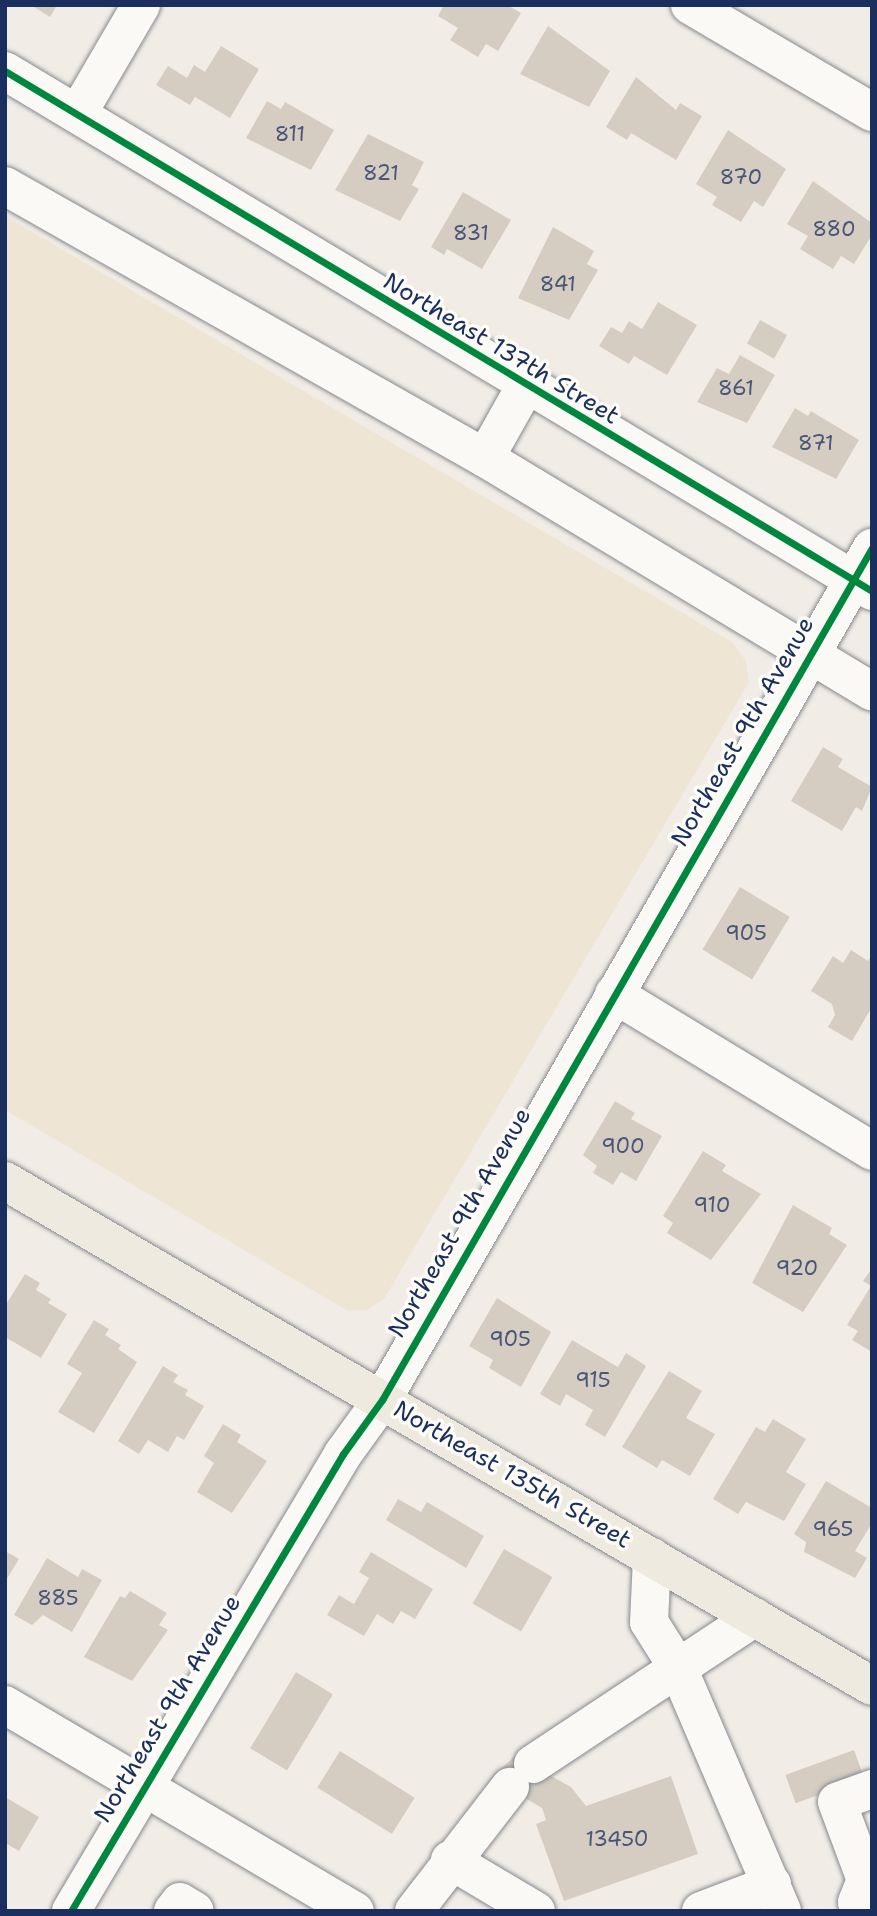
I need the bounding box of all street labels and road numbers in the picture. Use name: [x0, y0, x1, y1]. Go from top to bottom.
street label: Northeast 137th Street: [378, 267, 624, 431]
street label: Northeast 9th Avenue: [665, 612, 821, 852]
street label: Northeast 9th Avenue: [382, 1103, 538, 1343]
street label: Northeast 135th Street: [388, 1395, 636, 1555]
street label: Northeast 9th Avenue: [89, 1590, 247, 1828]

